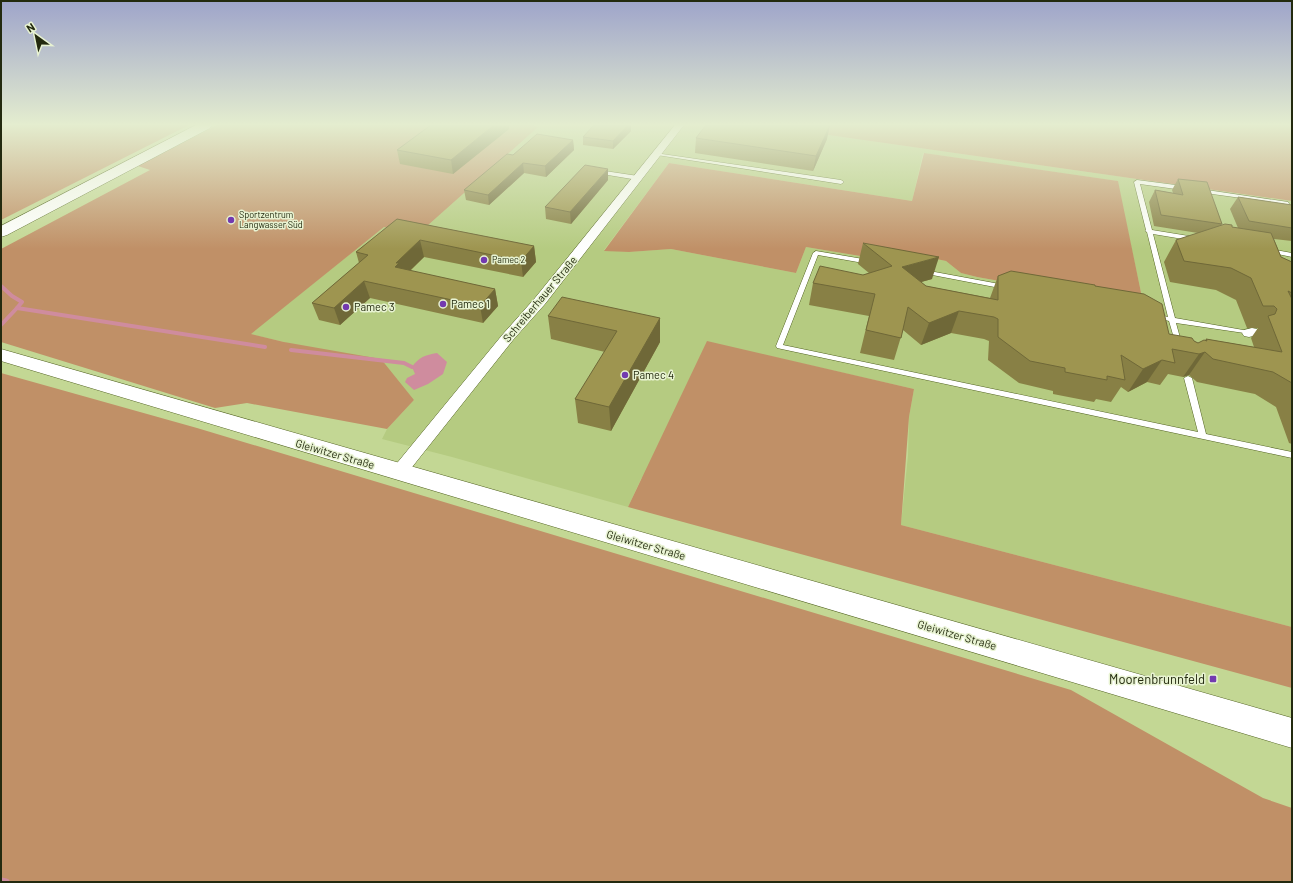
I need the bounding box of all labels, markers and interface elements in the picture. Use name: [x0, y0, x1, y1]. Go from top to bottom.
north arrow: [16, 16, 56, 56]
text: N: [24, 20, 37, 35]
place label: Sportzentrum Langwasser Süd: [239, 209, 303, 230]
marker: Sportzentrum Langwasser Süd: [226, 215, 236, 225]
street label: Schreiberhauer Straße: [500, 253, 579, 344]
place label: Pamec 2: [492, 254, 526, 265]
marker: Pamec 2: [479, 255, 489, 265]
place label: Pamec 1: [451, 297, 490, 310]
marker: Pamec 1: [438, 299, 448, 309]
place label: Pamec 3: [354, 300, 395, 313]
marker: Pamec 3: [341, 302, 351, 312]
place label: Pamec 4: [633, 368, 674, 381]
marker: Pamec 4: [620, 370, 630, 380]
street label: Gleiwitzer Straße: [294, 436, 376, 471]
street label: Gleiwitzer Straße: [605, 527, 687, 562]
street label: Gleiwitzer Straße: [916, 617, 998, 652]
place label: Moorenbrunnfeld: [1109, 671, 1205, 687]
marker: Moorenbrunnfeld: [1208, 674, 1218, 684]

